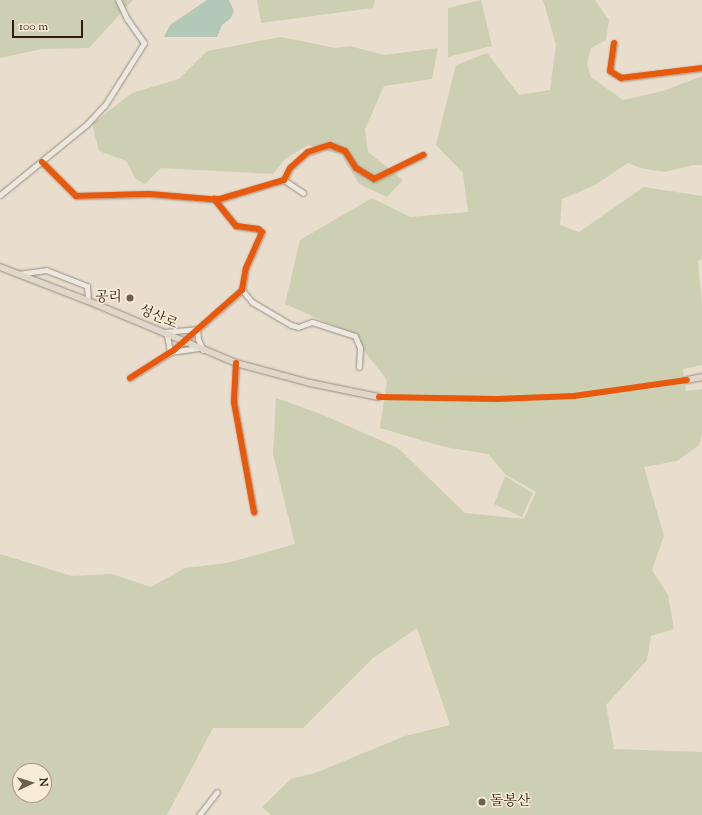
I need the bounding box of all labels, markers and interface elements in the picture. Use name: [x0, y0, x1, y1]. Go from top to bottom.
scale bar: [14, 12, 85, 38]
text: 100 m: [19, 18, 48, 36]
place label: 공리: [95, 290, 122, 306]
marker: 공리: [125, 293, 135, 303]
street label: 성산로: [136, 302, 180, 334]
north arrow: [12, 763, 52, 803]
text: N: [35, 777, 51, 787]
place label: 돌봉산: [490, 794, 531, 810]
marker: 돌봉산: [477, 797, 487, 807]

